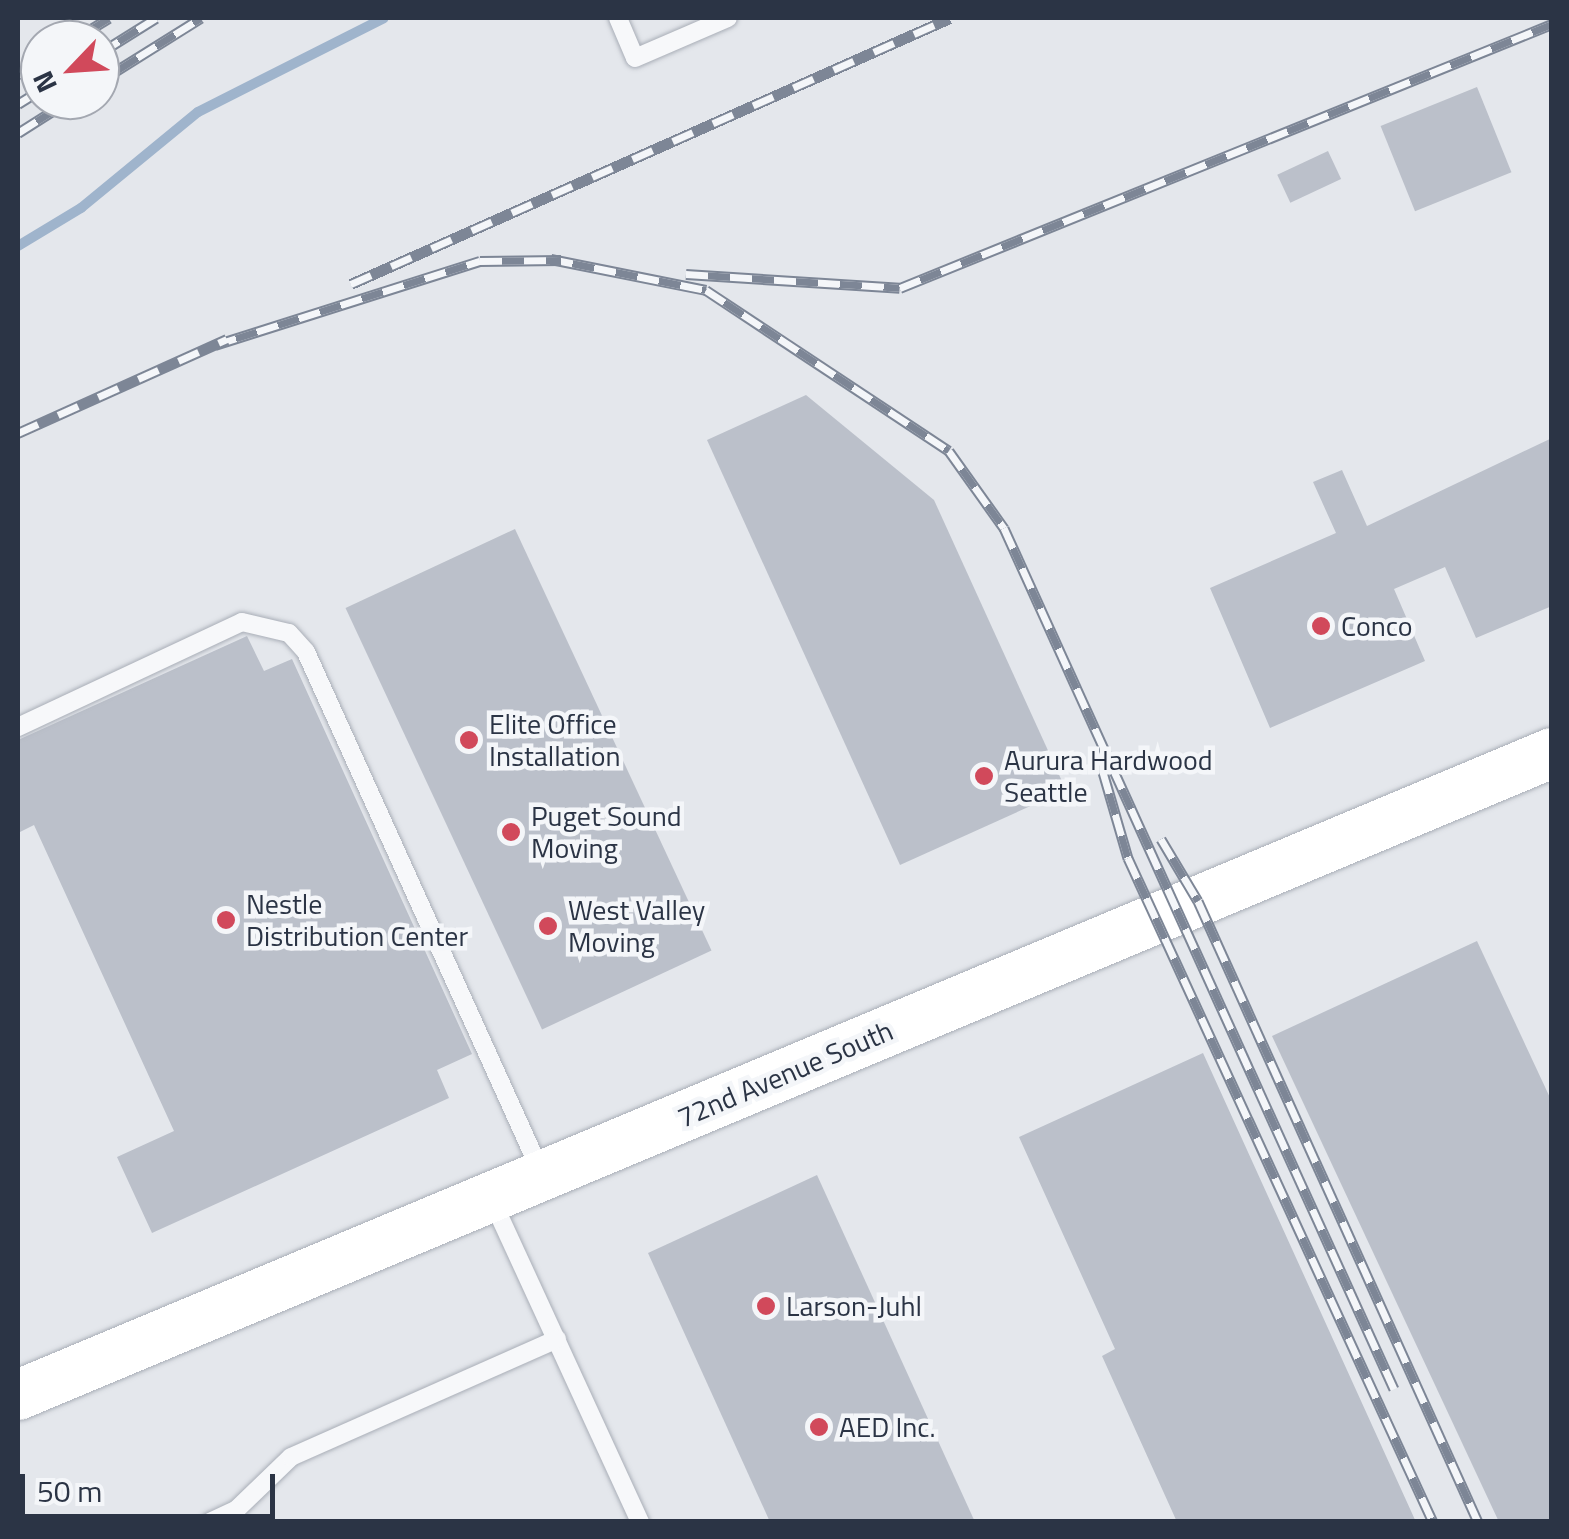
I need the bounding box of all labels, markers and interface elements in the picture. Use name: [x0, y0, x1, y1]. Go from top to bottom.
north arrow: [20, 20, 120, 120]
text: N: [21, 64, 68, 100]
place label: Conco: [1341, 609, 1413, 643]
marker: Conco: [1310, 615, 1332, 637]
place label: Elite Office Installation: [489, 707, 621, 773]
marker: Elite Office Installation: [458, 729, 480, 751]
place label: Aurura Hardwood Seattle: [1004, 743, 1213, 809]
marker: Aurura Hardwood Seattle: [973, 765, 995, 787]
place label: Puget Sound Moving: [531, 799, 682, 865]
marker: Puget Sound Moving: [500, 821, 522, 843]
place label: Nestle Distribution Center: [246, 887, 468, 953]
place label: West Valley Moving: [568, 893, 705, 959]
marker: Nestle Distribution Center: [215, 909, 237, 931]
marker: West Valley Moving: [537, 915, 559, 937]
street label: 72nd Avenue South: [672, 1013, 898, 1135]
place label: Larson-Juhl: [786, 1289, 922, 1323]
marker: Larson-Juhl: [755, 1295, 777, 1317]
place label: AED Inc.: [839, 1410, 936, 1444]
marker: AED Inc.: [808, 1416, 830, 1438]
scale bar: [25, 1454, 280, 1516]
text: 50 m: [37, 1468, 102, 1514]

